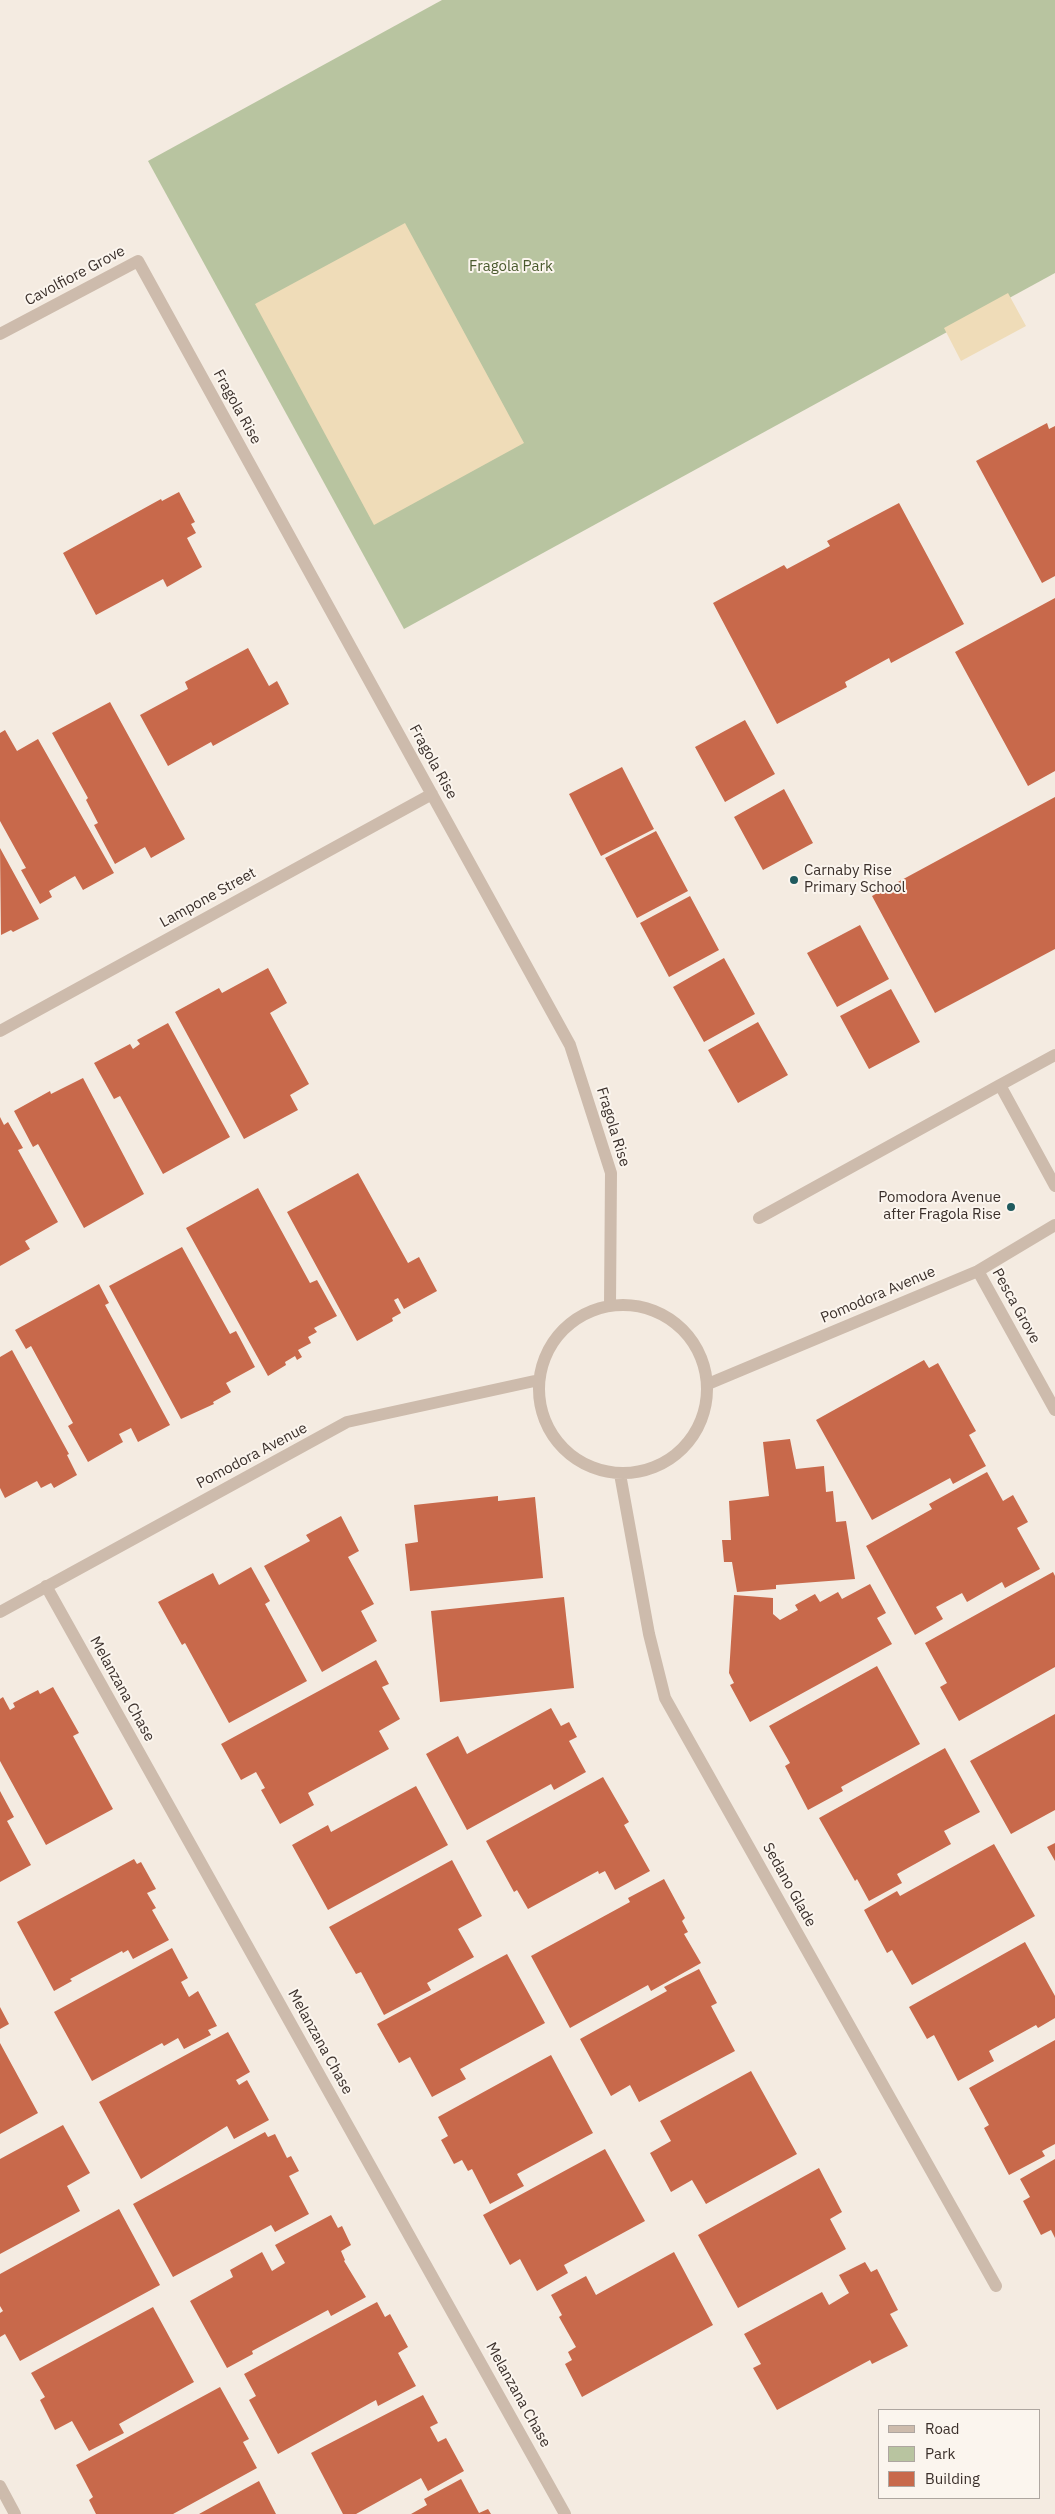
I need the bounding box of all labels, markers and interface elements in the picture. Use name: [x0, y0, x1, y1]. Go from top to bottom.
street label: Cavolfiore Grove: [22, 242, 128, 310]
park label: Fragola Park: [469, 258, 553, 276]
street label: Fragola Rise: [209, 367, 265, 447]
street label: Fragola Rise: [405, 722, 461, 802]
place label: Carnaby Rise Primary School: [804, 862, 906, 897]
street label: Lampone Street: [157, 864, 259, 932]
marker: Carnaby Rise Primary School: [788, 874, 800, 886]
street label: Fragola Rise: [592, 1085, 634, 1169]
place label: Pomodora Avenue after Fragola Rise: [878, 1189, 1001, 1224]
marker: Pomodora Avenue after Fragola Rise: [1005, 1201, 1017, 1213]
street label: Pomodora Avenue: [818, 1263, 938, 1327]
street label: Pesca Grove: [988, 1265, 1044, 1347]
street label: Pomodora Avenue: [194, 1419, 310, 1493]
street label: Melanzana Chase: [86, 1633, 158, 1745]
street label: Sedano Glade: [758, 1840, 820, 1930]
street label: Melanzana Chase: [284, 1986, 356, 2098]
street label: Melanzana Chase: [482, 2339, 554, 2451]
legend: [878, 2409, 1040, 2499]
text: Road: [925, 2419, 960, 2438]
text: Park: [925, 2444, 955, 2463]
text: Building: [925, 2469, 980, 2488]

